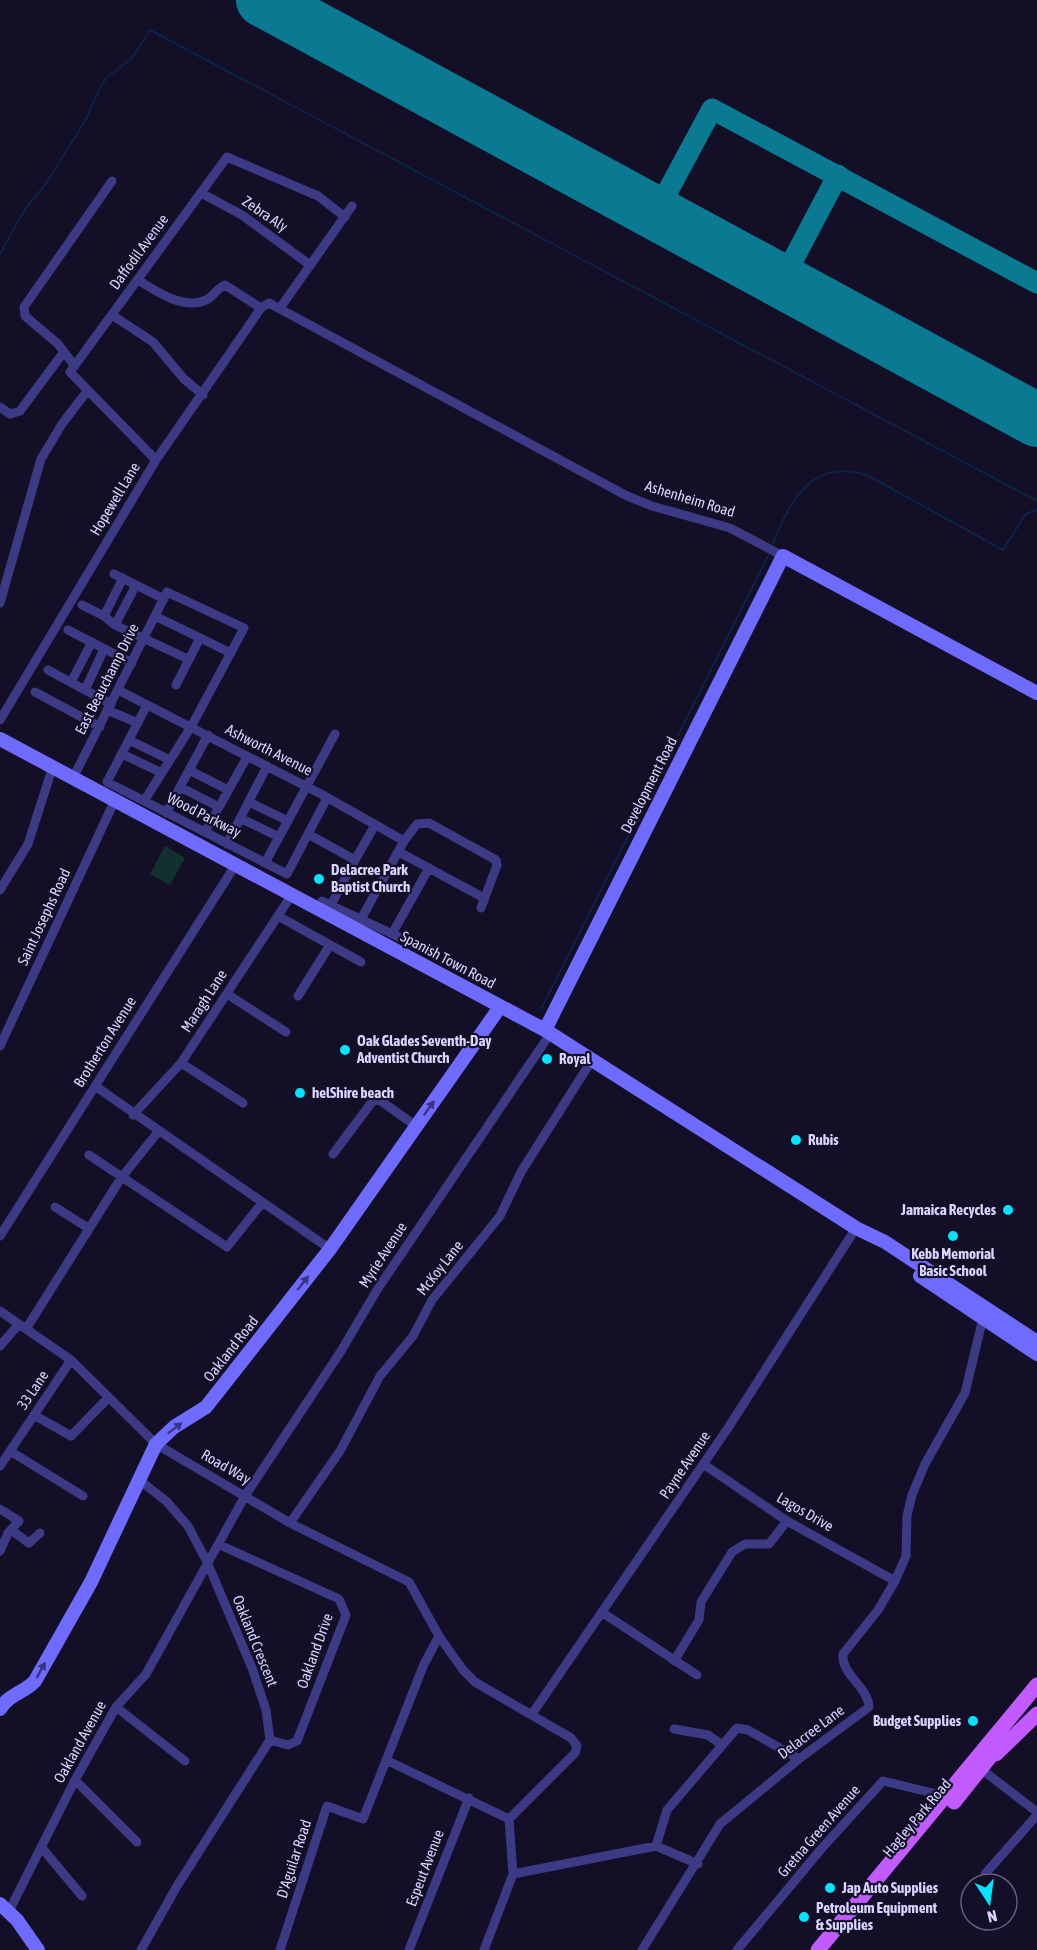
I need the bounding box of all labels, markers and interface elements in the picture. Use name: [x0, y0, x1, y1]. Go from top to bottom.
street label: Zebra Aly: [239, 192, 291, 235]
street label: Daffodil Avenue: [106, 211, 172, 293]
street label: Hopewell Lane: [86, 459, 143, 538]
street label: Ashenheim Road: [643, 477, 737, 520]
street label: East Beauchamp Drive: [71, 620, 142, 737]
street label: Ashworth Avenue: [223, 720, 316, 779]
street label: Development Road: [617, 734, 680, 836]
street label: Wood Parkway: [164, 789, 244, 840]
place label: Delacree Park Baptist Church: [331, 861, 410, 895]
street label: Saint Josephs Road: [14, 866, 73, 968]
marker: Delacree Park Baptist Church: [312, 872, 326, 886]
street label: Spanish Town Road: [398, 927, 499, 992]
street label: Maragh Lane: [177, 966, 230, 1035]
street label: Brotherton Avenue: [70, 993, 139, 1090]
place label: Oak Glades Seventh-Day Adventist Church: [356, 1032, 492, 1066]
marker: Oak Glades Seventh-Day Adventist Church: [338, 1043, 352, 1057]
place label: Royal: [559, 1050, 591, 1067]
marker: Royal: [540, 1052, 554, 1066]
place label: helShire beach: [312, 1084, 394, 1101]
marker: helShire beach: [293, 1086, 307, 1100]
one-way arrow: [423, 1100, 435, 1116]
place label: Rubis: [808, 1131, 839, 1148]
marker: Rubis: [789, 1133, 803, 1147]
place label: Jamaica Recycles: [900, 1201, 997, 1218]
marker: Jamaica Recycles: [1001, 1203, 1015, 1217]
street label: Myrie Avenue: [355, 1219, 410, 1291]
marker: Kebb Memorial Basic School: [946, 1229, 960, 1243]
street label: McKoy Lane: [413, 1237, 466, 1298]
place label: Kebb Memorial Basic School: [911, 1245, 996, 1279]
one-way arrow: [297, 1275, 310, 1291]
street label: Oakland Road: [200, 1313, 261, 1385]
street label: 33 Lane: [14, 1367, 52, 1412]
one-way arrow: [167, 1422, 182, 1434]
street label: Payne Avenue: [656, 1428, 714, 1502]
street label: Road Way: [198, 1446, 254, 1487]
street label: Lagos Drive: [774, 1489, 837, 1535]
street label: Oakland Crescent: [229, 1593, 282, 1689]
street label: Oakland Drive: [293, 1611, 336, 1691]
one-way arrow: [36, 1661, 46, 1678]
street label: Oakland Avenue: [50, 1698, 109, 1786]
street label: Delacree Lane: [774, 1701, 847, 1762]
place label: Budget Supplies: [873, 1712, 962, 1729]
marker: Budget Supplies: [966, 1714, 980, 1728]
street label: Hagley Park Road: [879, 1775, 954, 1860]
street label: Gretna Green Avenue: [774, 1781, 863, 1880]
street label: D'Aguilar Road: [273, 1818, 314, 1900]
street label: Espeut Avenue: [402, 1827, 447, 1909]
north arrow: [959, 1872, 1019, 1932]
place label: Jap Auto Supplies: [841, 1879, 939, 1896]
marker: Jap Auto Supplies: [823, 1881, 837, 1895]
place label: Petroleum Equipment & Supplies: [816, 1899, 938, 1933]
text: N: [986, 1907, 999, 1926]
marker: Petroleum Equipment & Supplies: [797, 1910, 811, 1924]

